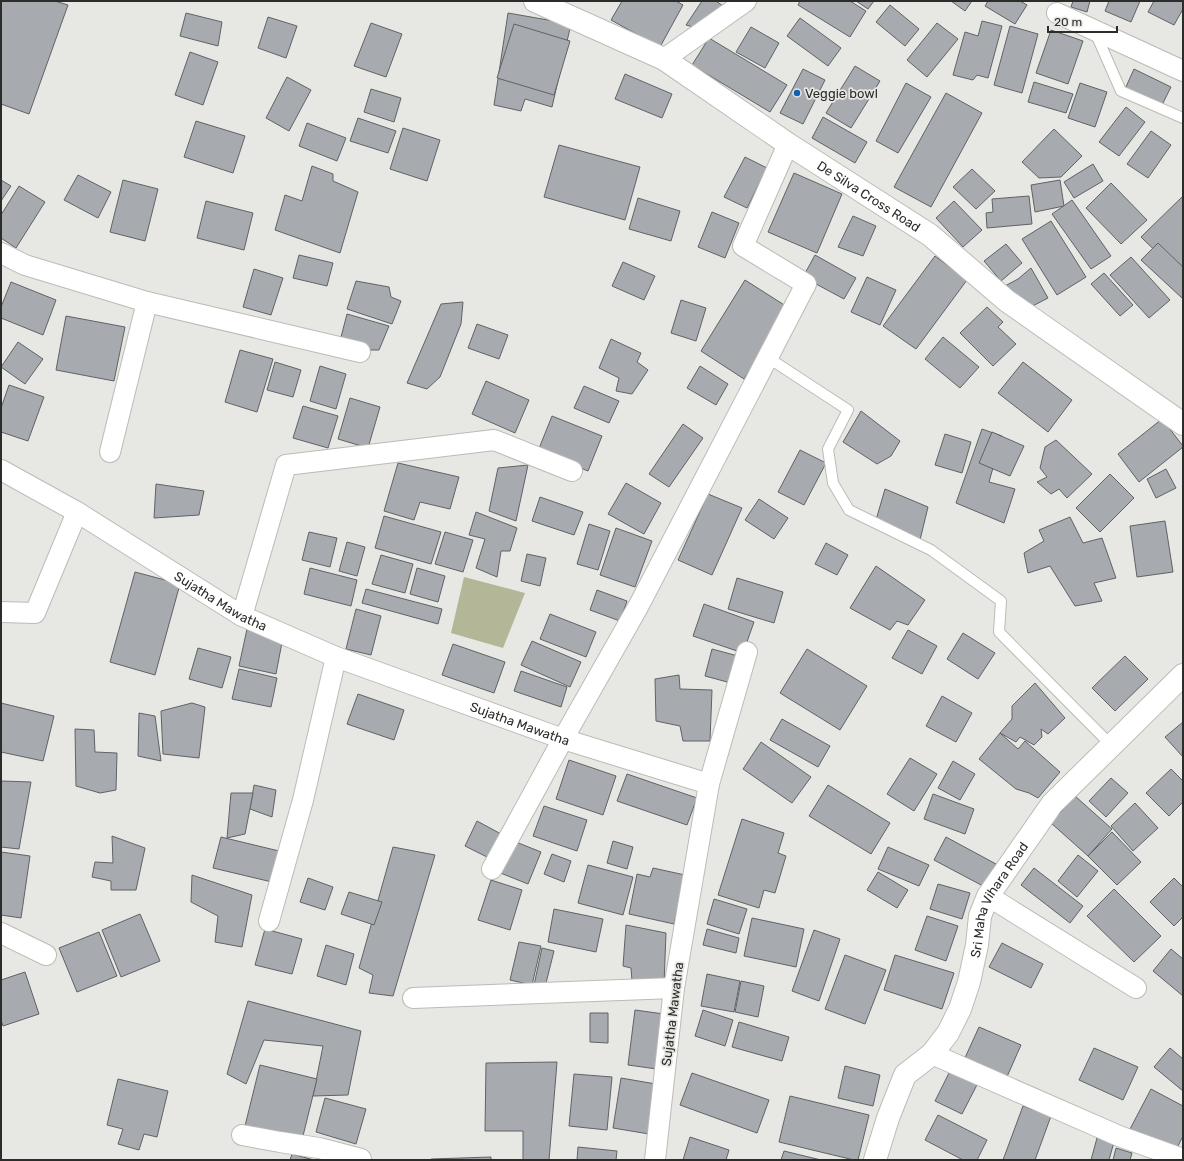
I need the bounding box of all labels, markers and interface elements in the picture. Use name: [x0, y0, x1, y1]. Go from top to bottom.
scale bar: [1048, 8, 1117, 34]
text: 20 m: [1054, 15, 1082, 29]
place label: Veggie bowl: [805, 86, 878, 102]
marker: Veggie bowl: [792, 88, 802, 98]
street label: De Silva Cross Road: [814, 158, 923, 235]
street label: Sujatha Mawatha: [171, 568, 269, 634]
street label: Sujatha Mawatha: [468, 699, 571, 749]
street label: Sri Maha Vihara Road: [967, 839, 1031, 959]
street label: Sujatha Mawatha: [659, 961, 686, 1067]

